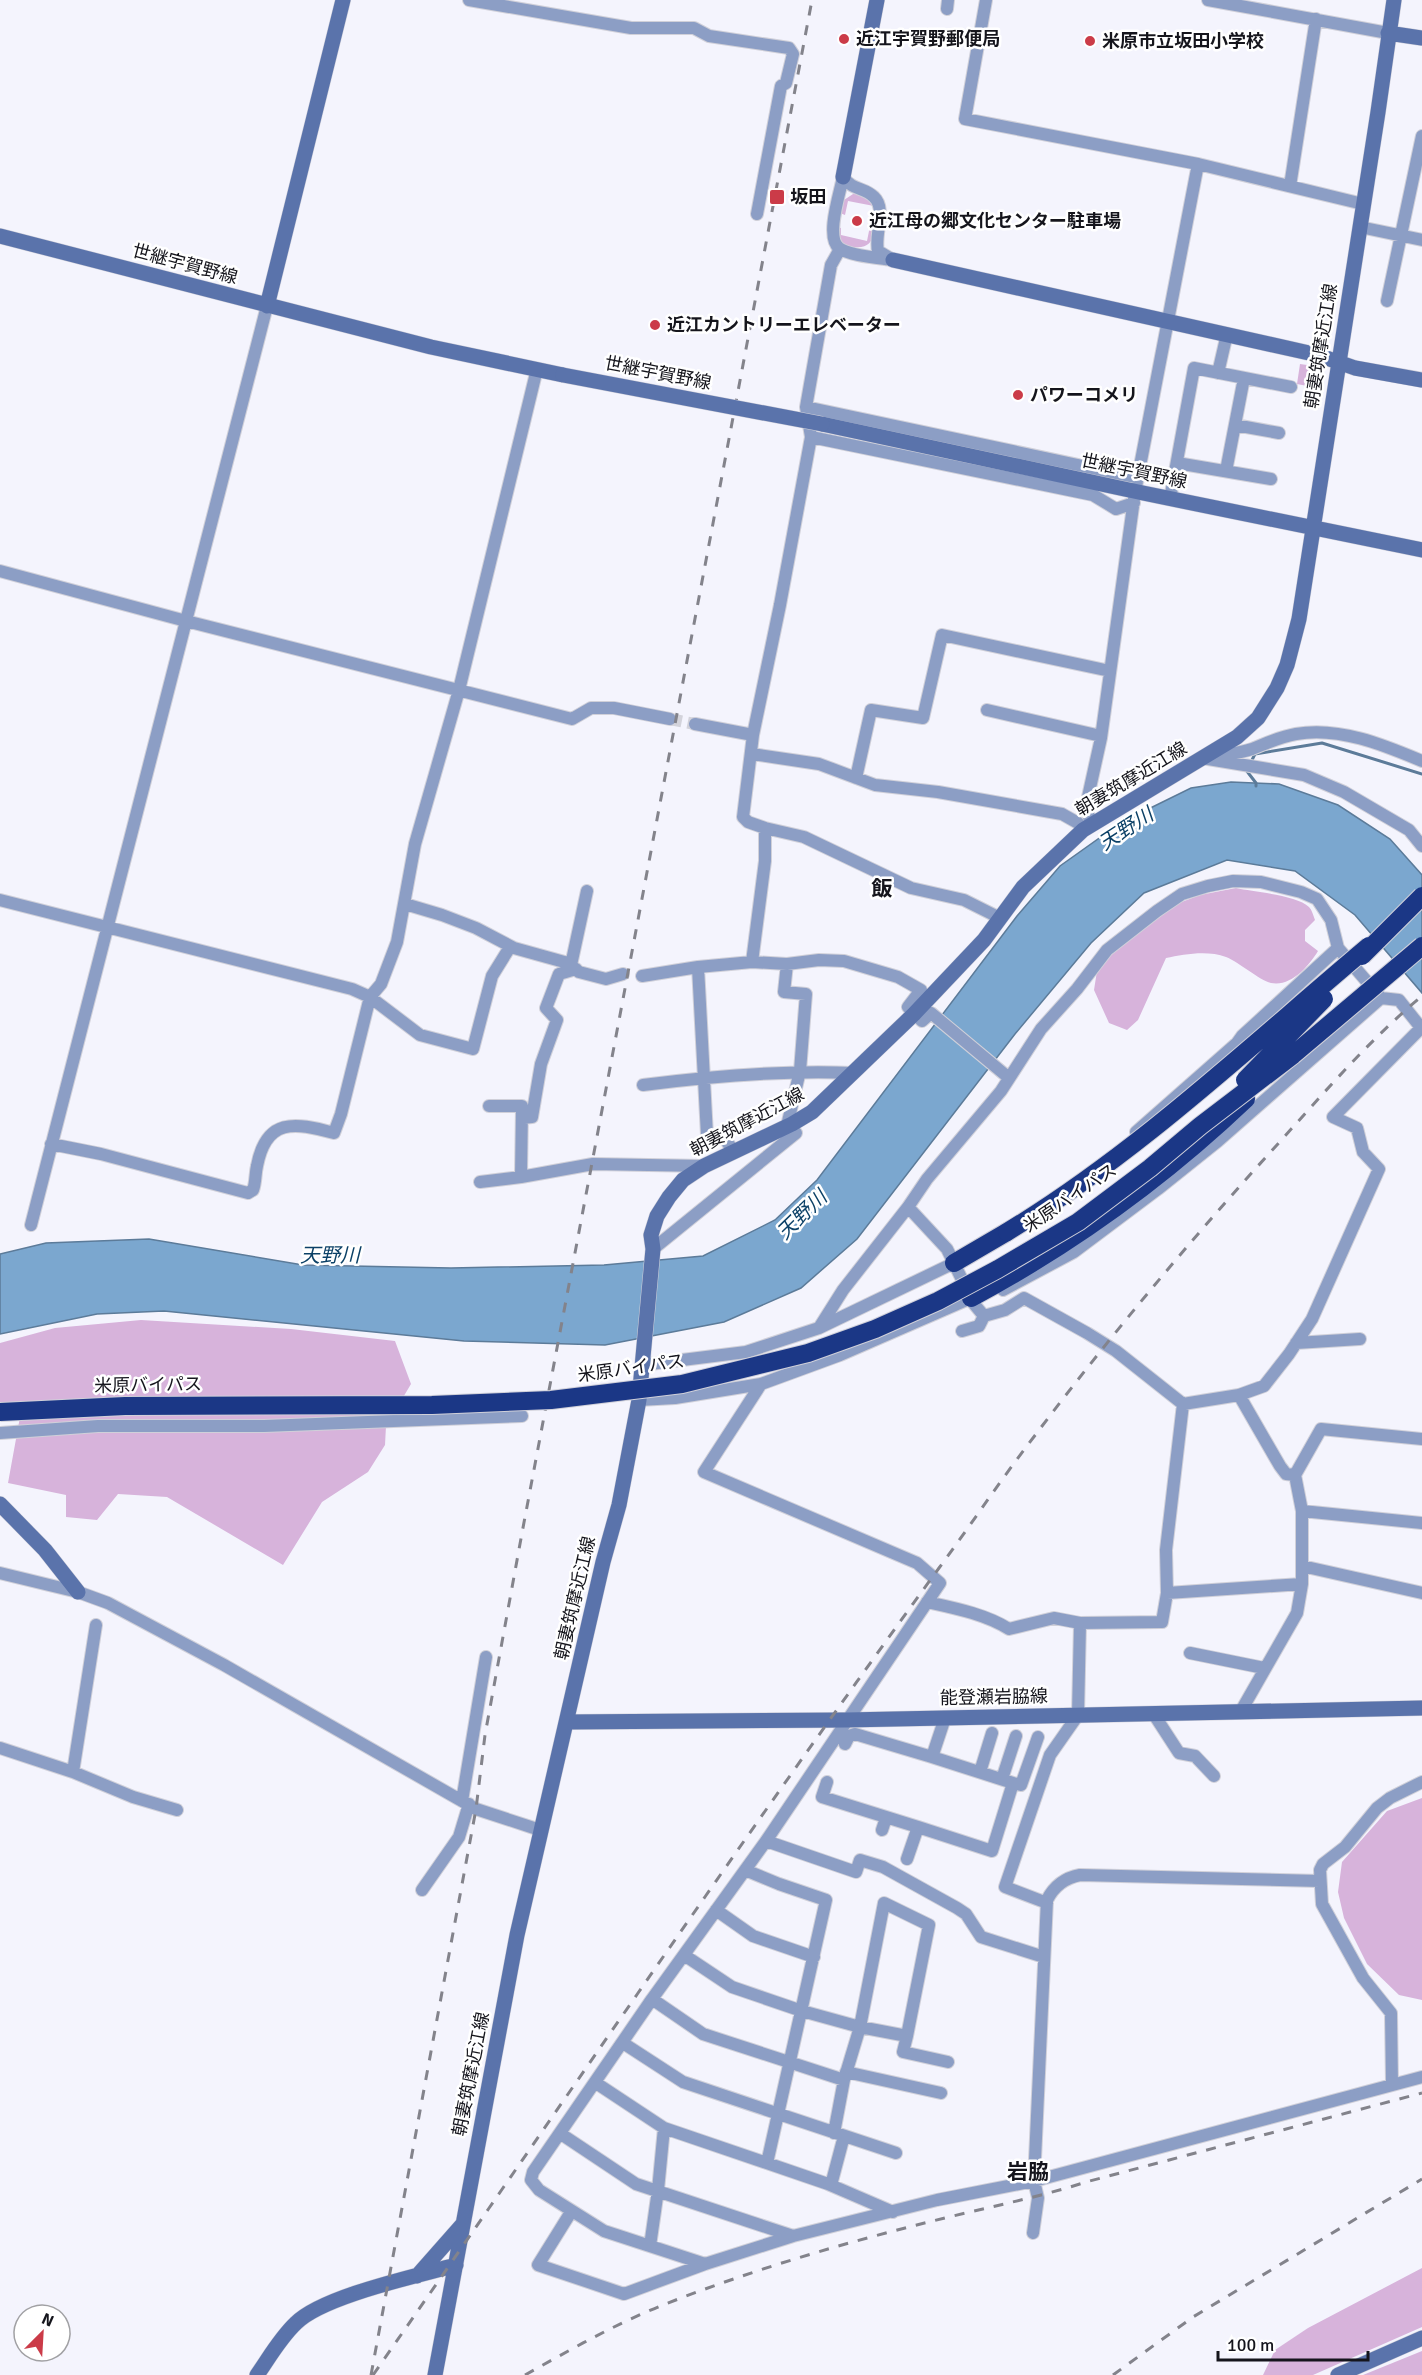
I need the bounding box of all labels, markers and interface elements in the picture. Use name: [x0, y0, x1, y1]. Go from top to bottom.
place label: 近江宇賀野郵便局: [856, 28, 1000, 50]
place label: 米原市立坂田小学校: [1102, 30, 1264, 52]
marker: 近江宇賀野郵便局: [837, 32, 851, 46]
marker: 米原市立坂田小学校: [1083, 34, 1097, 48]
place label: 坂田: [790, 186, 826, 208]
marker: 坂田: [768, 188, 786, 206]
place label: 近江母の郷文化センター駐車場: [869, 210, 1121, 232]
marker: 近江母の郷文化センター駐車場: [850, 214, 864, 228]
street label: 世継宇賀野線: [130, 239, 240, 289]
street label: 朝妻筑摩近江線: [1300, 282, 1342, 410]
place label: 近江カントリーエレベーター: [667, 314, 901, 336]
marker: 近江カントリーエレベーター: [648, 318, 662, 332]
street label: 世継宇賀野線: [603, 352, 713, 394]
place label: パワーコメリ: [1030, 384, 1138, 406]
marker: パワーコメリ: [1011, 388, 1025, 402]
street label: 世継宇賀野線: [1079, 449, 1189, 493]
street label: 朝妻筑摩近江線: [1071, 737, 1191, 821]
water label: 天野川: [1094, 801, 1160, 856]
district label: 飯: [871, 876, 893, 902]
street label: 朝妻筑摩近江線: [686, 1083, 808, 1161]
street label: 米原バイパス: [1019, 1159, 1121, 1237]
water label: 天野川: [772, 1184, 834, 1245]
water label: 天野川: [300, 1243, 362, 1268]
street label: 米原バイパス: [576, 1350, 686, 1386]
street label: 米原バイパス: [94, 1373, 202, 1397]
street label: 朝妻筑摩近江線: [550, 1534, 600, 1662]
street label: 能登瀬岩脇線: [940, 1685, 1048, 1709]
street label: 朝妻筑摩近江線: [448, 2010, 494, 2138]
district label: 岩脇: [1007, 2159, 1049, 2185]
north arrow: [12, 2303, 72, 2363]
text: N: [39, 2309, 57, 2332]
scale bar: [1218, 2324, 1368, 2362]
text: 100 m: [1227, 2334, 1274, 2356]

